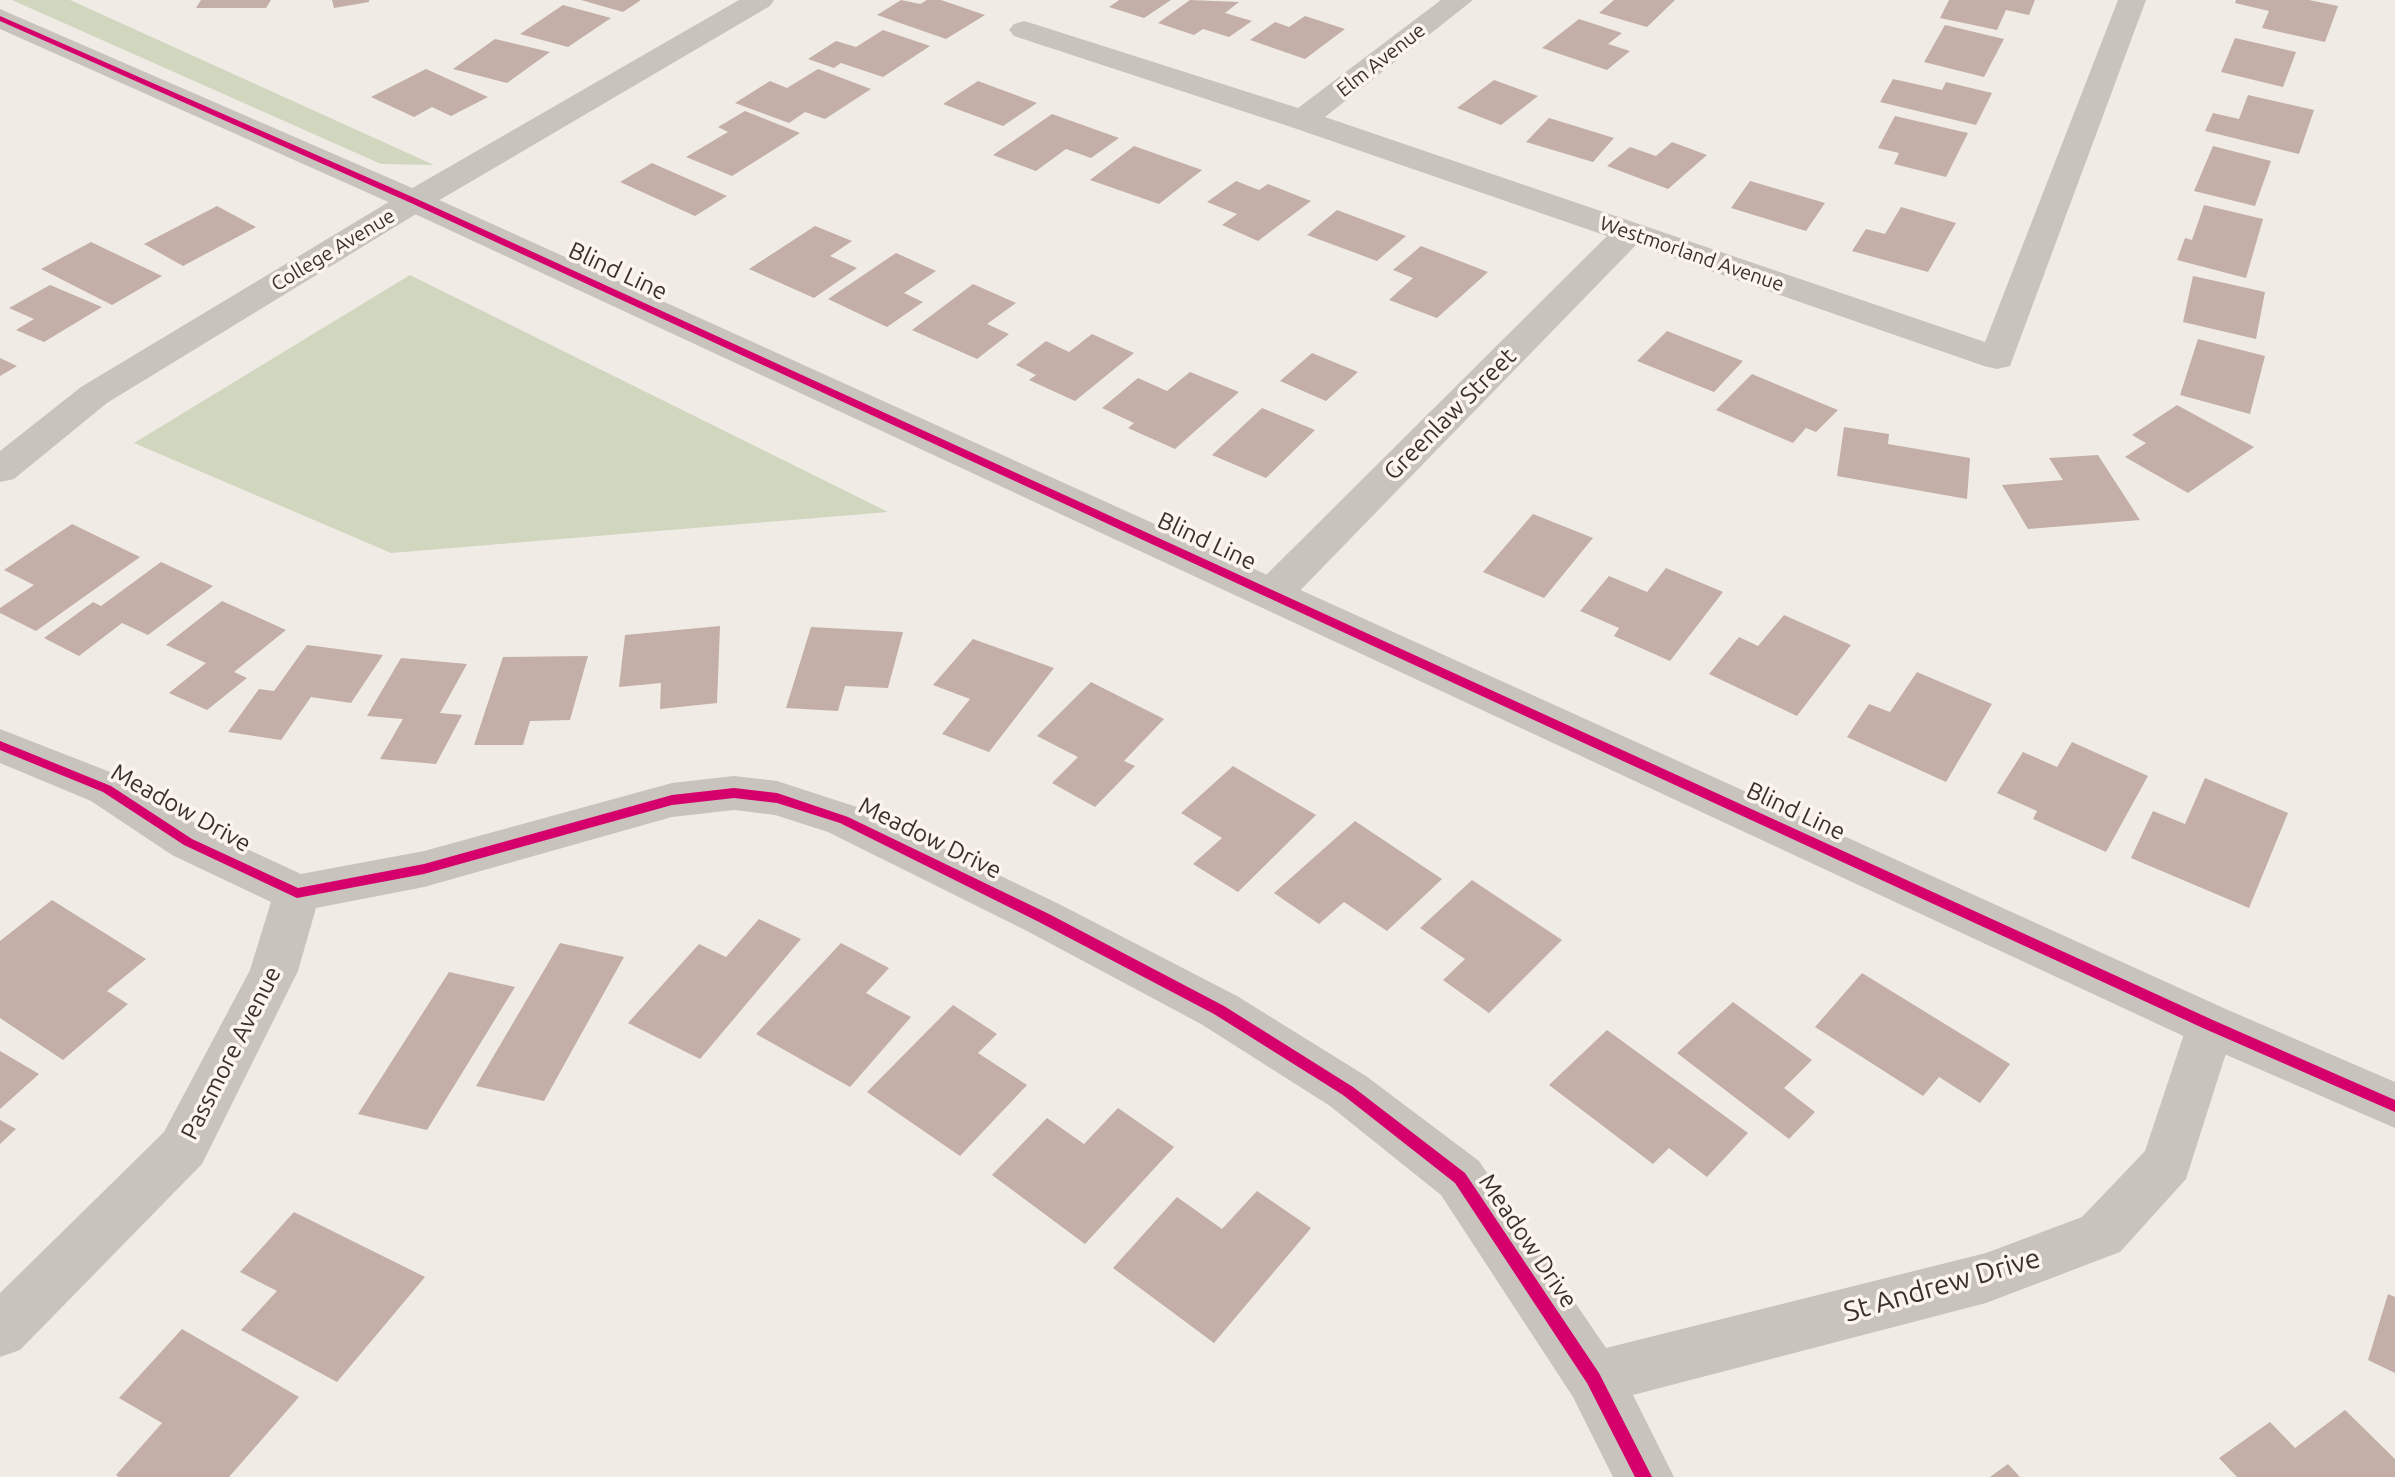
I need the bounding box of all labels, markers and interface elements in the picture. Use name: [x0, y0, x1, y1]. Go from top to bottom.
street label: Elm Avenue: [1332, 18, 1430, 102]
street label: College Avenue: [267, 204, 399, 296]
street label: Westmorland Avenue: [1597, 211, 1787, 297]
street label: Blind Line: [564, 236, 672, 306]
street label: Greenlaw Street: [1378, 342, 1522, 486]
street label: Blind Line: [1153, 506, 1261, 576]
street label: Meadow Drive: [106, 758, 256, 858]
street label: Blind Line: [1742, 776, 1850, 846]
street label: Meadow Drive: [854, 791, 1006, 885]
street label: Passmore Avenue: [175, 961, 287, 1145]
street label: Meadow Drive: [1473, 1169, 1583, 1313]
street label: St Andrew Drive: [1840, 1241, 2044, 1329]

